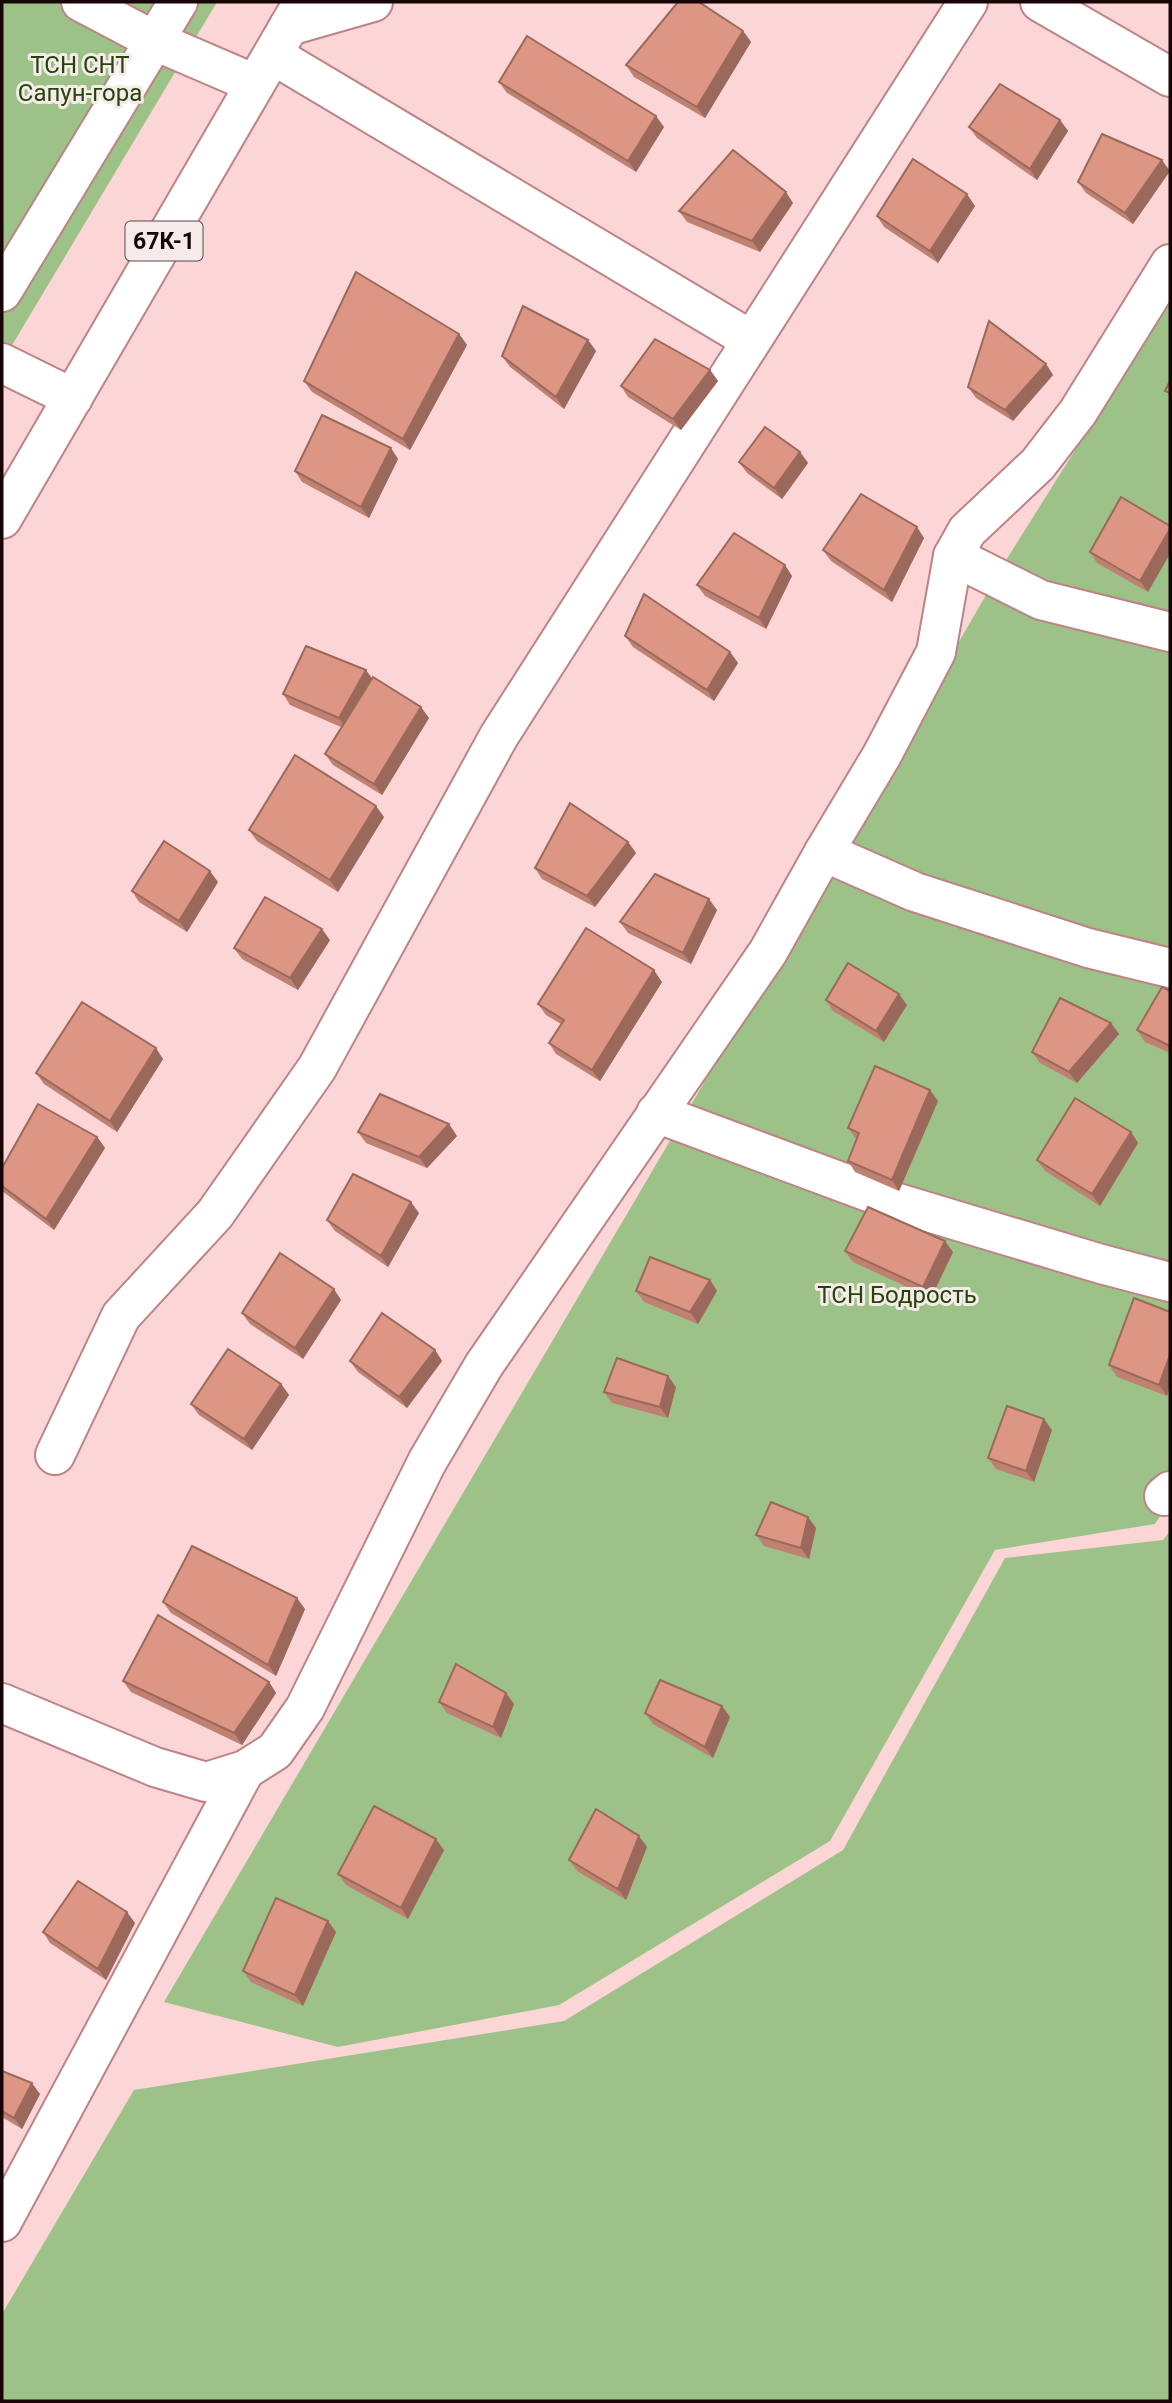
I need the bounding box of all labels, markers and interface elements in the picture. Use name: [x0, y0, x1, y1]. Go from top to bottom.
park label: ТСН СНТ Сапун-гора: [18, 51, 142, 107]
road number: 67К-1: [125, 222, 202, 260]
park label: ТСН Бодрость: [817, 1281, 977, 1309]

